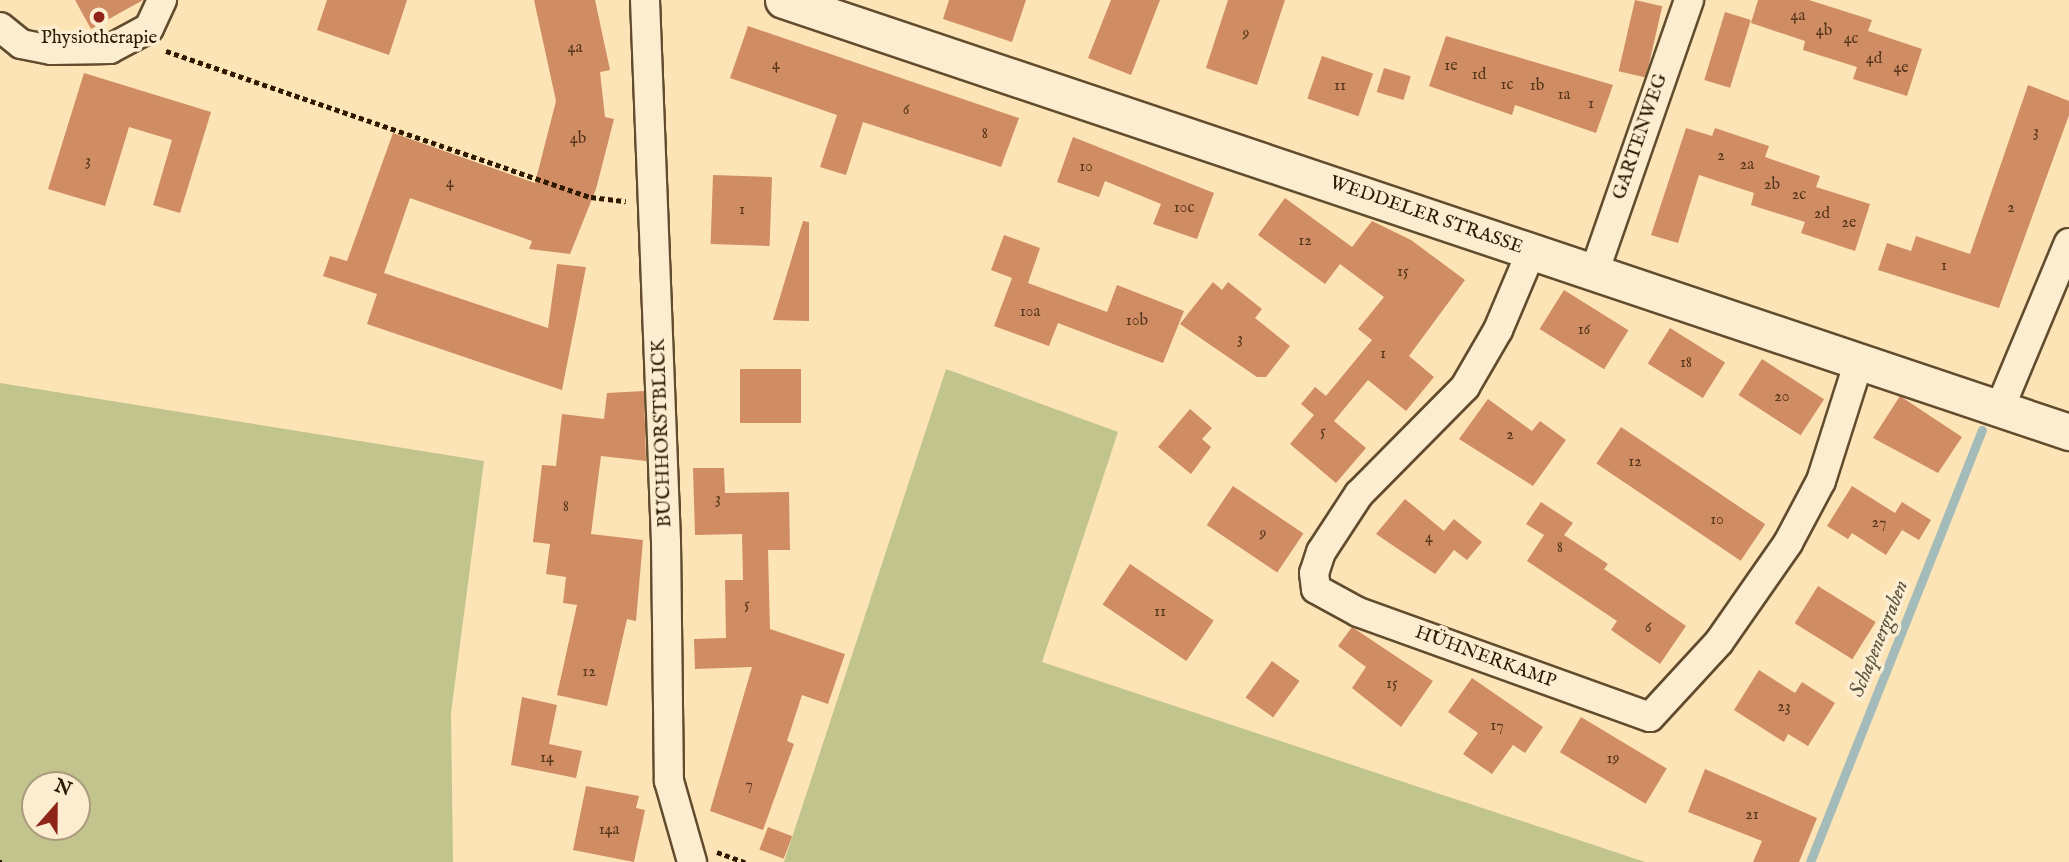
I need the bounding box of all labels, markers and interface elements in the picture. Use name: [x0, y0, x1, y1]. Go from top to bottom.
house number: 4a: [1791, 6, 1805, 26]
marker: Physiotherapie: [91, 9, 107, 25]
house number: 4b: [1816, 21, 1832, 41]
house number: 9: [1243, 24, 1249, 44]
place label: Physiotherapie: [41, 28, 157, 50]
house number: 4c: [1844, 29, 1858, 49]
house number: 4a: [568, 38, 582, 58]
house number: 4d: [1866, 49, 1882, 69]
house number: 4: [772, 55, 780, 75]
house number: 1e: [1444, 56, 1458, 76]
house number: 4e: [1893, 58, 1909, 78]
house number: 1d: [1472, 65, 1486, 85]
street label: GARTENWEG: [1609, 71, 1673, 203]
house number: 1c: [1501, 75, 1513, 95]
house number: 11: [1334, 76, 1346, 96]
house number: 1b: [1530, 76, 1544, 96]
house number: 1a: [1558, 85, 1570, 105]
house number: 1: [1588, 94, 1594, 114]
house number: 6: [903, 100, 909, 120]
house number: 3: [2033, 122, 2039, 142]
house number: 8: [982, 124, 988, 144]
house number: 4b: [570, 129, 586, 149]
house number: 2: [1717, 146, 1725, 166]
house number: 3: [85, 151, 91, 171]
house number: 2a: [1740, 155, 1754, 175]
house number: 10: [1079, 157, 1093, 177]
street label: WEDDELER STRASSE: [1326, 172, 1526, 260]
house number: 4: [446, 173, 454, 193]
house number: 2b: [1764, 175, 1780, 195]
house number: 2c: [1792, 185, 1806, 205]
house number: 10c: [1174, 198, 1194, 218]
house number: 2: [2007, 198, 2015, 218]
house number: 1: [739, 200, 745, 220]
house number: 2d: [1814, 204, 1830, 224]
house number: 2e: [1842, 213, 1856, 233]
house number: 12: [1298, 231, 1312, 251]
house number: 1: [1941, 256, 1947, 276]
house number: 15: [1397, 262, 1409, 282]
house number: 10a: [1020, 302, 1040, 322]
house number: 10b: [1126, 311, 1148, 331]
house number: 16: [1578, 320, 1590, 340]
house number: 3: [1237, 329, 1243, 349]
street label: BUCHHORSTBLICK: [648, 338, 678, 528]
house number: 1: [1380, 344, 1386, 364]
house number: 18: [1680, 353, 1692, 373]
house number: 20: [1774, 387, 1790, 407]
house number: 5: [1320, 422, 1326, 442]
house number: 2: [1506, 425, 1514, 445]
house number: 12: [1628, 452, 1642, 472]
house number: 3: [715, 489, 721, 509]
house number: 8: [563, 497, 569, 517]
house number: 10: [1710, 510, 1724, 530]
house number: 27: [1872, 513, 1886, 533]
house number: 9: [1260, 524, 1266, 544]
house number: 4: [1425, 528, 1433, 548]
house number: 8: [1557, 538, 1563, 558]
water label: Schapenergraben: [1845, 577, 1915, 701]
house number: 5: [744, 595, 750, 615]
house number: 11: [1154, 602, 1166, 622]
house number: 6: [1645, 618, 1651, 638]
street label: HÜHNERKAMP: [1412, 622, 1558, 694]
house number: 12: [582, 662, 596, 682]
house number: 15: [1386, 674, 1398, 694]
house number: 23: [1777, 697, 1791, 717]
house number: 17: [1490, 716, 1504, 736]
house number: 14: [540, 748, 554, 768]
house number: 19: [1607, 749, 1619, 769]
north arrow: [21, 771, 91, 841]
text: N: [51, 774, 75, 802]
house number: 7: [745, 775, 753, 795]
house number: 21: [1745, 805, 1759, 825]
house number: 14a: [599, 820, 619, 840]

